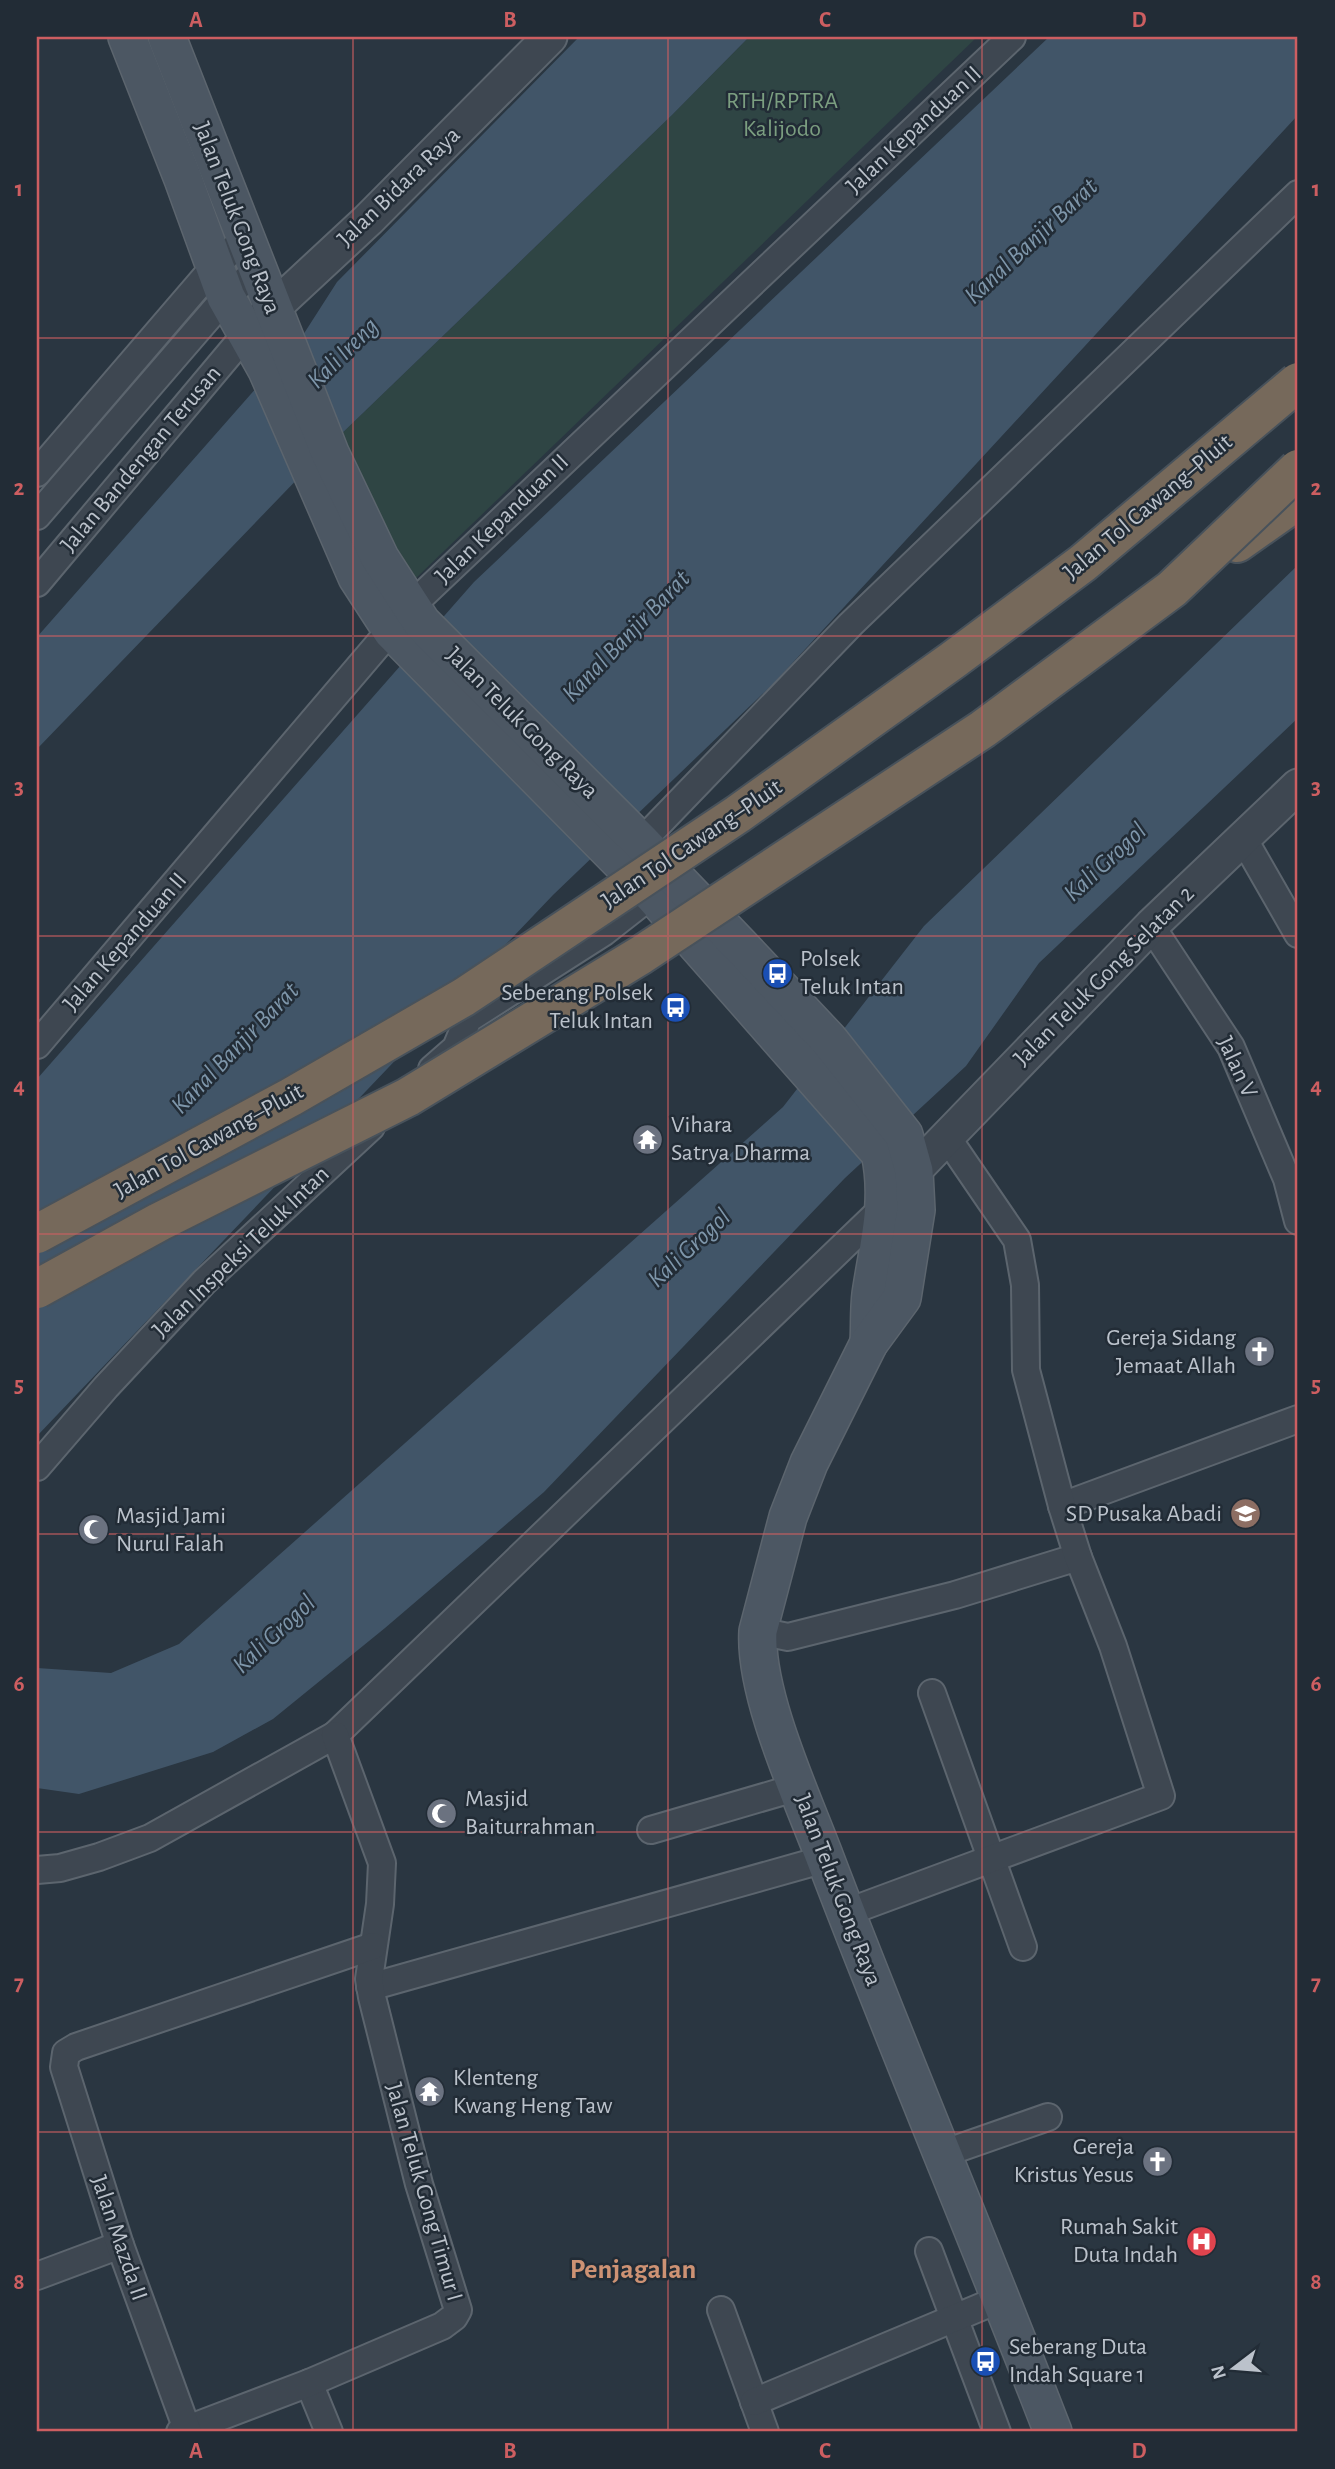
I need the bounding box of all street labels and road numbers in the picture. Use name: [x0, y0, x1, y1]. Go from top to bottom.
street label: Jalan Kepanduan II: [842, 62, 986, 198]
street label: Jalan Teluk Gong Raya: [189, 119, 285, 317]
street label: Jalan Bidara Raya: [333, 123, 465, 251]
street label: Jalan Bandengan Terusan: [56, 361, 226, 557]
street label: Jalan Tol Cawang–Pluit: [1059, 430, 1237, 584]
street label: Jalan Kepanduan II: [431, 450, 573, 588]
street label: Jalan Teluk Gong Raya: [442, 643, 602, 803]
street label: Jalan Tol Cawang–Pluit: [597, 775, 787, 913]
street label: Jalan Kepanduan II: [59, 868, 191, 1016]
street label: Jalan Teluk Gong Selatan 2: [1009, 881, 1199, 1071]
street label: Jalan V: [1212, 1033, 1262, 1102]
street label: Jalan Tol Cawang–Pluit: [111, 1079, 308, 1203]
street label: Jalan Inspeksi Teluk Intan: [148, 1162, 334, 1342]
street label: Jalan Teluk Gong Raya: [790, 1791, 886, 1989]
street label: Jalan Teluk Gong Timur I: [381, 2080, 467, 2304]
street label: Jalan Mazda II: [86, 2172, 152, 2304]

